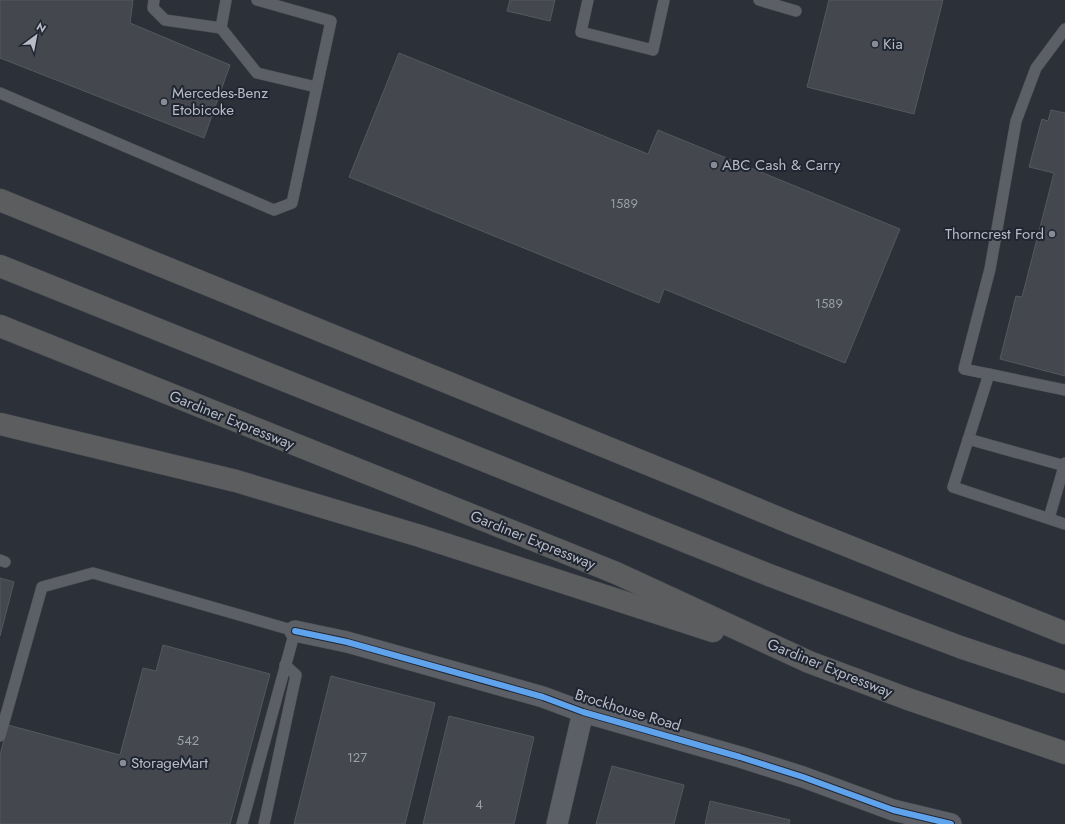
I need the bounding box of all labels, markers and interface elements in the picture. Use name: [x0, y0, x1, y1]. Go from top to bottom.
north arrow: [16, 16, 56, 56]
text: N: [33, 18, 49, 37]
place label: Kia: [883, 33, 903, 55]
marker: Kia: [870, 39, 880, 49]
place label: Mercedes-Benz Etobicoke: [172, 82, 268, 121]
marker: Mercedes-Benz Etobicoke: [159, 97, 169, 107]
place label: ABC Cash & Carry: [722, 154, 841, 176]
marker: ABC Cash & Carry: [709, 160, 719, 170]
house number: 1589: [610, 194, 638, 213]
place label: Thorncrest Ford: [945, 223, 1044, 245]
marker: Thorncrest Ford: [1047, 229, 1057, 239]
house number: 1589: [815, 294, 843, 313]
street label: Gardiner Expressway: [166, 385, 298, 455]
street label: Gardiner Expressway: [467, 505, 599, 575]
street label: Gardiner Expressway: [764, 633, 896, 703]
street label: Brockhouse Road: [572, 683, 684, 737]
house number: 542: [177, 731, 199, 750]
house number: 127: [347, 748, 367, 767]
place label: StorageMart: [131, 752, 208, 774]
marker: StorageMart: [118, 758, 128, 768]
house number: 4: [475, 795, 483, 814]

